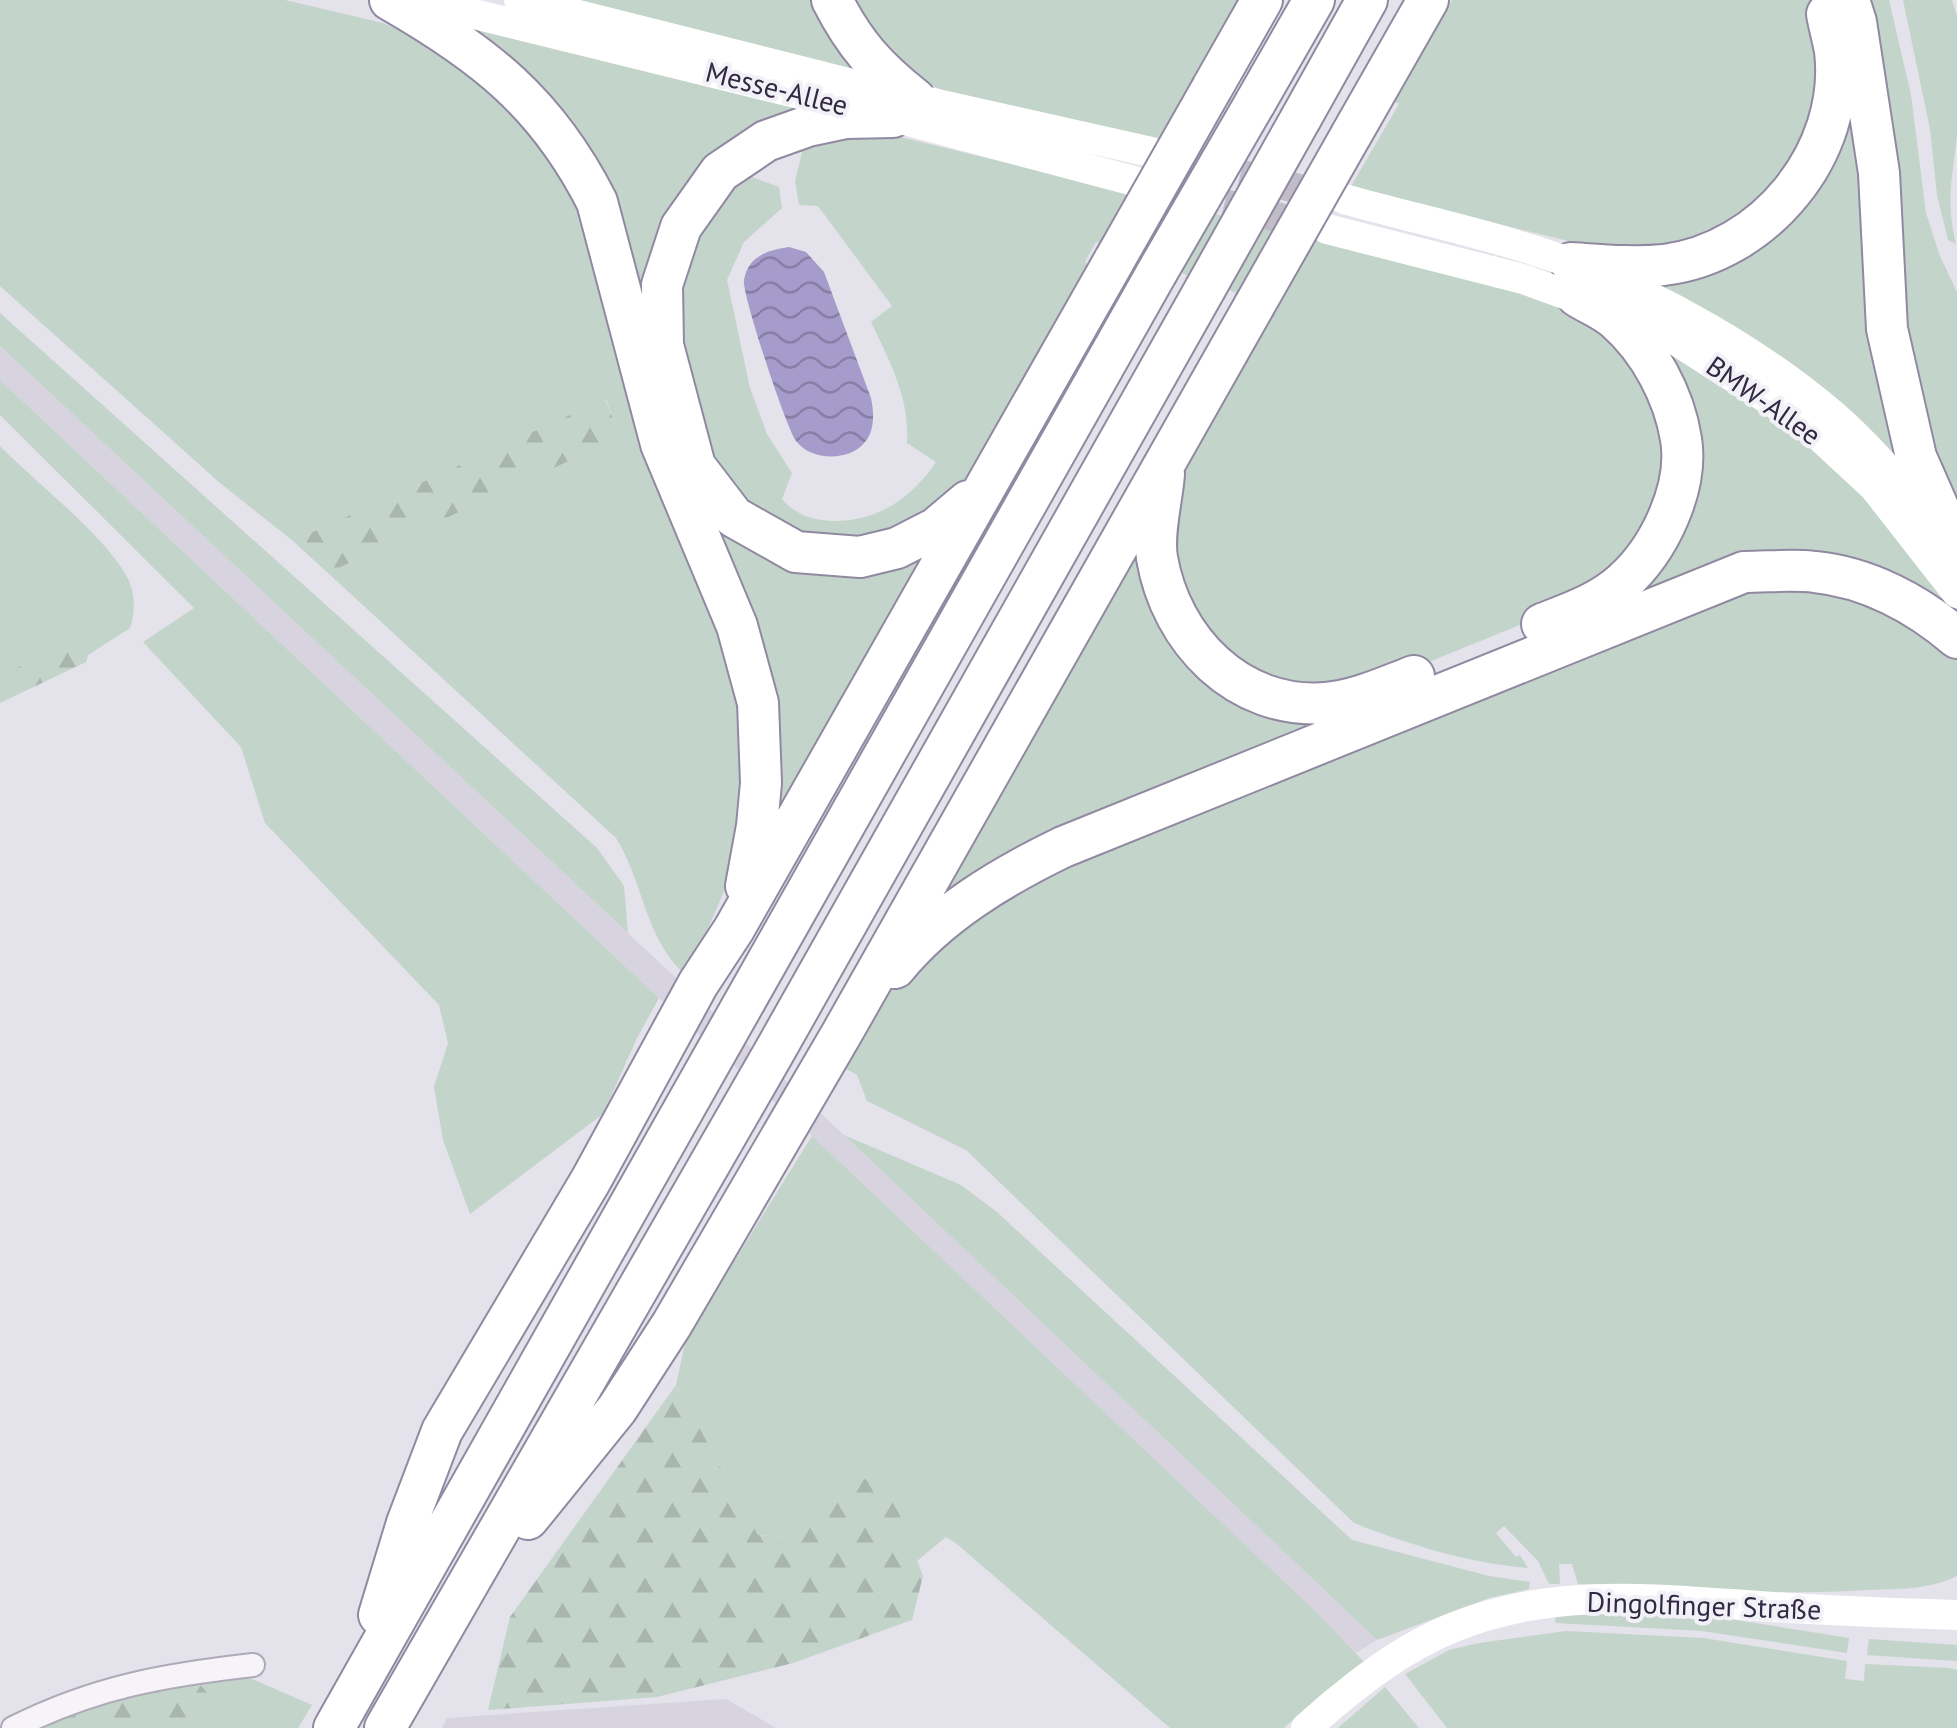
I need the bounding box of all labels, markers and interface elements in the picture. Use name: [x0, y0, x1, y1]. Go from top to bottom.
street label: Messe-Allee: [702, 52, 852, 124]
street label: BMW-Allee: [1699, 347, 1829, 453]
street label: Dingolfinger Straße: [1586, 1582, 1822, 1628]

